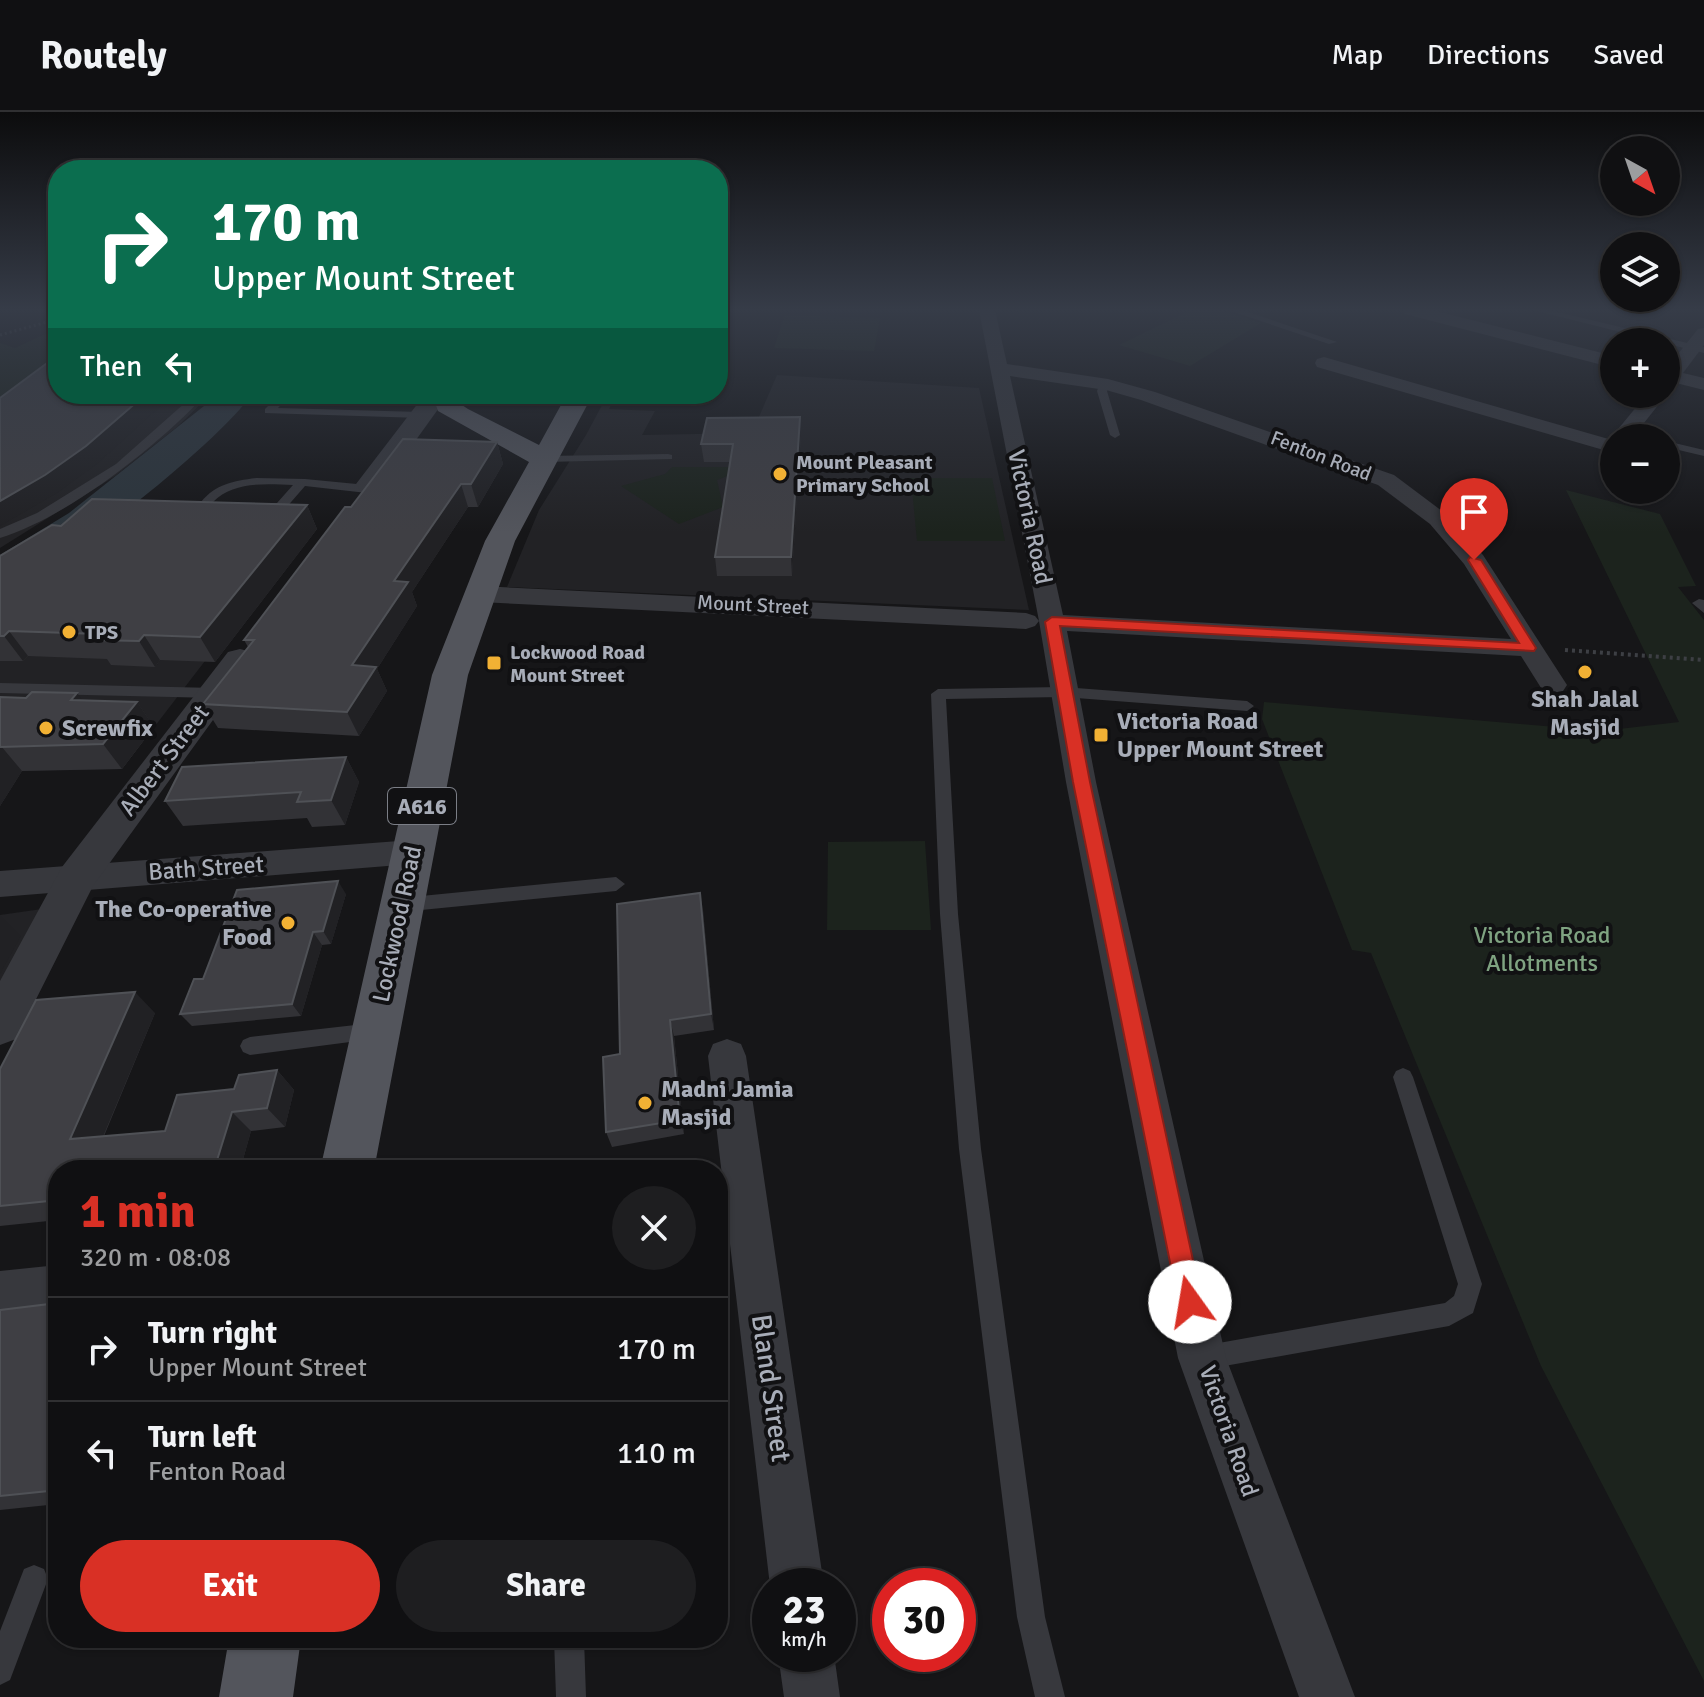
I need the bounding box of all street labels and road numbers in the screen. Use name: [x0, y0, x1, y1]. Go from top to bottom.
street label: Fenton Road: [1267, 425, 1375, 487]
street label: Victoria Road: [1001, 447, 1059, 587]
street label: Mount Street: [696, 590, 810, 620]
street label: Albert Street: [112, 698, 216, 822]
road number: A616: [388, 788, 456, 824]
street label: Lockwood Road: [366, 843, 428, 1005]
street label: Bath Street: [147, 849, 265, 887]
street label: Bland Street: [744, 1312, 798, 1464]
street label: Victoria Road: [1193, 1361, 1265, 1501]

